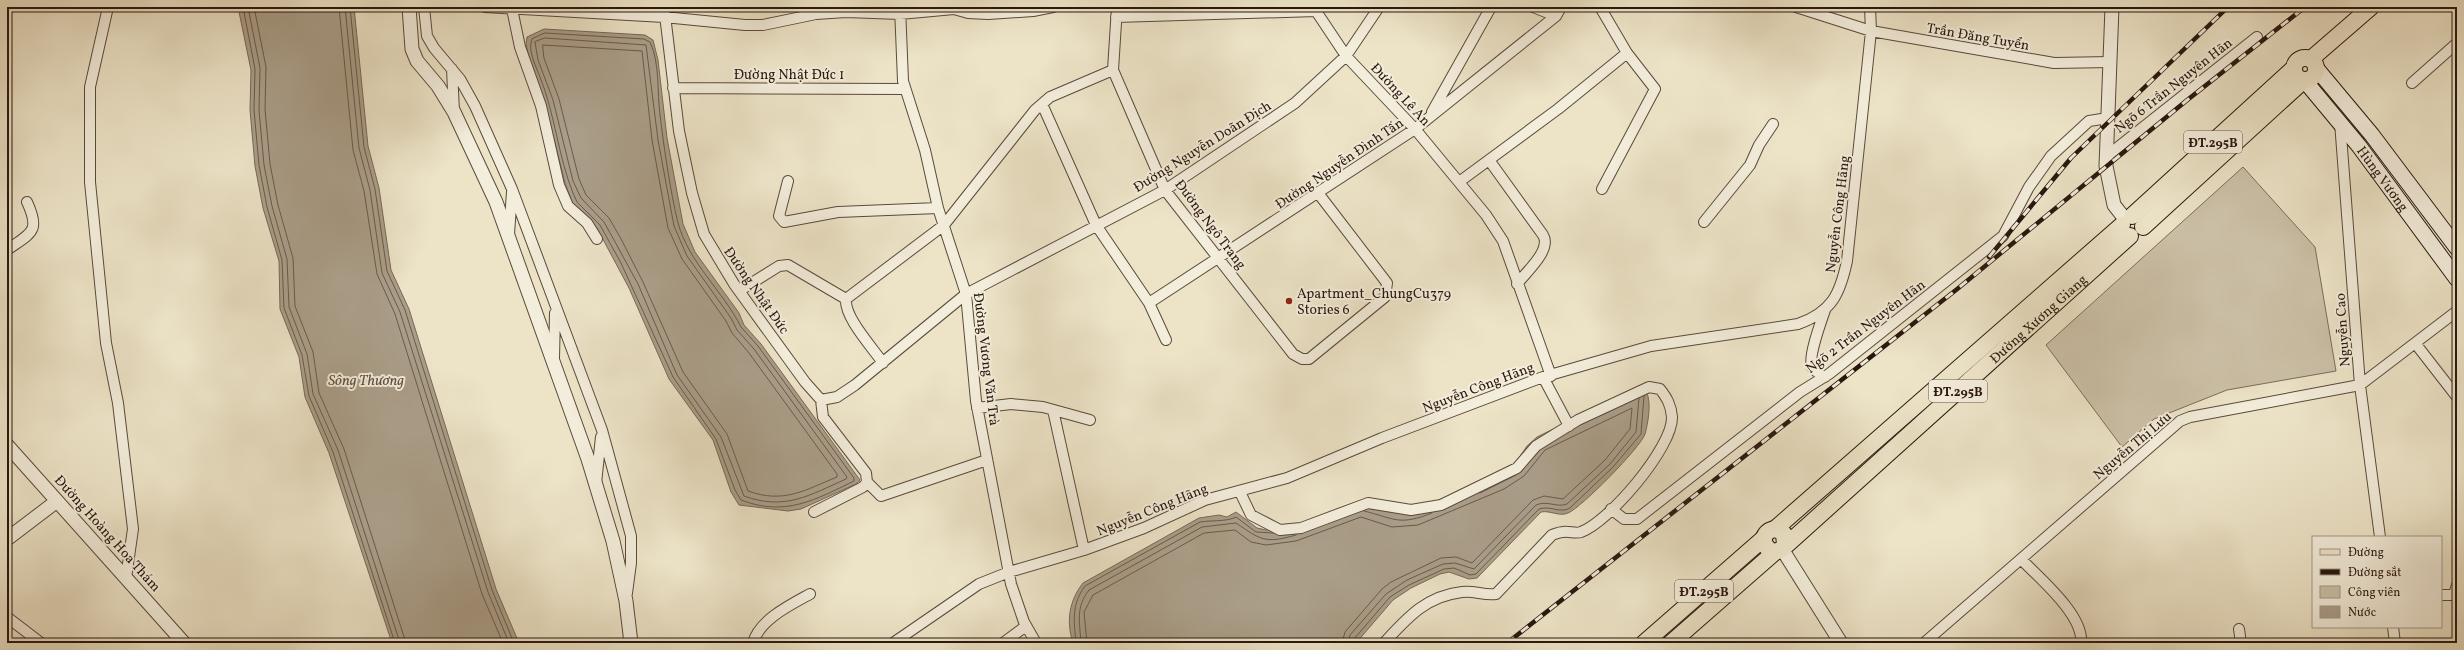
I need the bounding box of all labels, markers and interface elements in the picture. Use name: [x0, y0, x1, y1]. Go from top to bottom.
street label: Trần Đăng Tuyển: [1925, 19, 2031, 56]
street label: Ngõ 6 Trần Nguyên Hãn: [2111, 34, 2237, 138]
street label: Đường Lê An: [1366, 59, 1434, 131]
street label: Đường Nhật Đức 1: [734, 66, 844, 85]
street label: Đường Nguyễn Doãn Địch: [1130, 97, 1275, 198]
street label: Đường Nguyễn Đình Tấn: [1272, 114, 1408, 214]
road number: ĐT.295B: [2184, 131, 2242, 153]
street label: Hùng Vương: [2351, 143, 2412, 216]
street label: Nguyễn Công Hãng: [1822, 154, 1855, 274]
street label: Đường Ngô Trang: [1170, 176, 1250, 274]
street label: Đường Nhật Đức: [719, 243, 793, 338]
street label: Đường Xương Giang: [1986, 271, 2092, 369]
street label: Ngõ 2 Trần Nguyên Hãn: [1802, 276, 1930, 379]
place label: Apartment_ChungCu379 Stories 6: [1297, 285, 1451, 320]
street label: Đường Vương Văn Trà: [968, 291, 1003, 427]
street label: Nguyễn Cao: [2331, 292, 2356, 367]
marker: Apartment_ChungCu379 Stories 6: [1284, 296, 1294, 306]
street label: Nguyễn Công Hãng: [1420, 358, 1537, 418]
water label: Sông Thương: [328, 371, 404, 392]
road number: ĐT.295B: [1929, 380, 1987, 402]
street label: Nguyễn Thị Lưu: [2090, 408, 2176, 485]
street label: Đường Hoàng Hoa Thám: [49, 472, 164, 596]
street label: Nguyễn Công Hãng: [1094, 479, 1211, 541]
legend: [2312, 536, 2442, 628]
text: Đường: [2348, 545, 2384, 561]
text: Đường sắt: [2348, 565, 2401, 581]
road number: ĐT.295B: [1675, 580, 1733, 602]
text: Công viên: [2348, 585, 2400, 601]
text: Nước: [2348, 605, 2376, 621]

